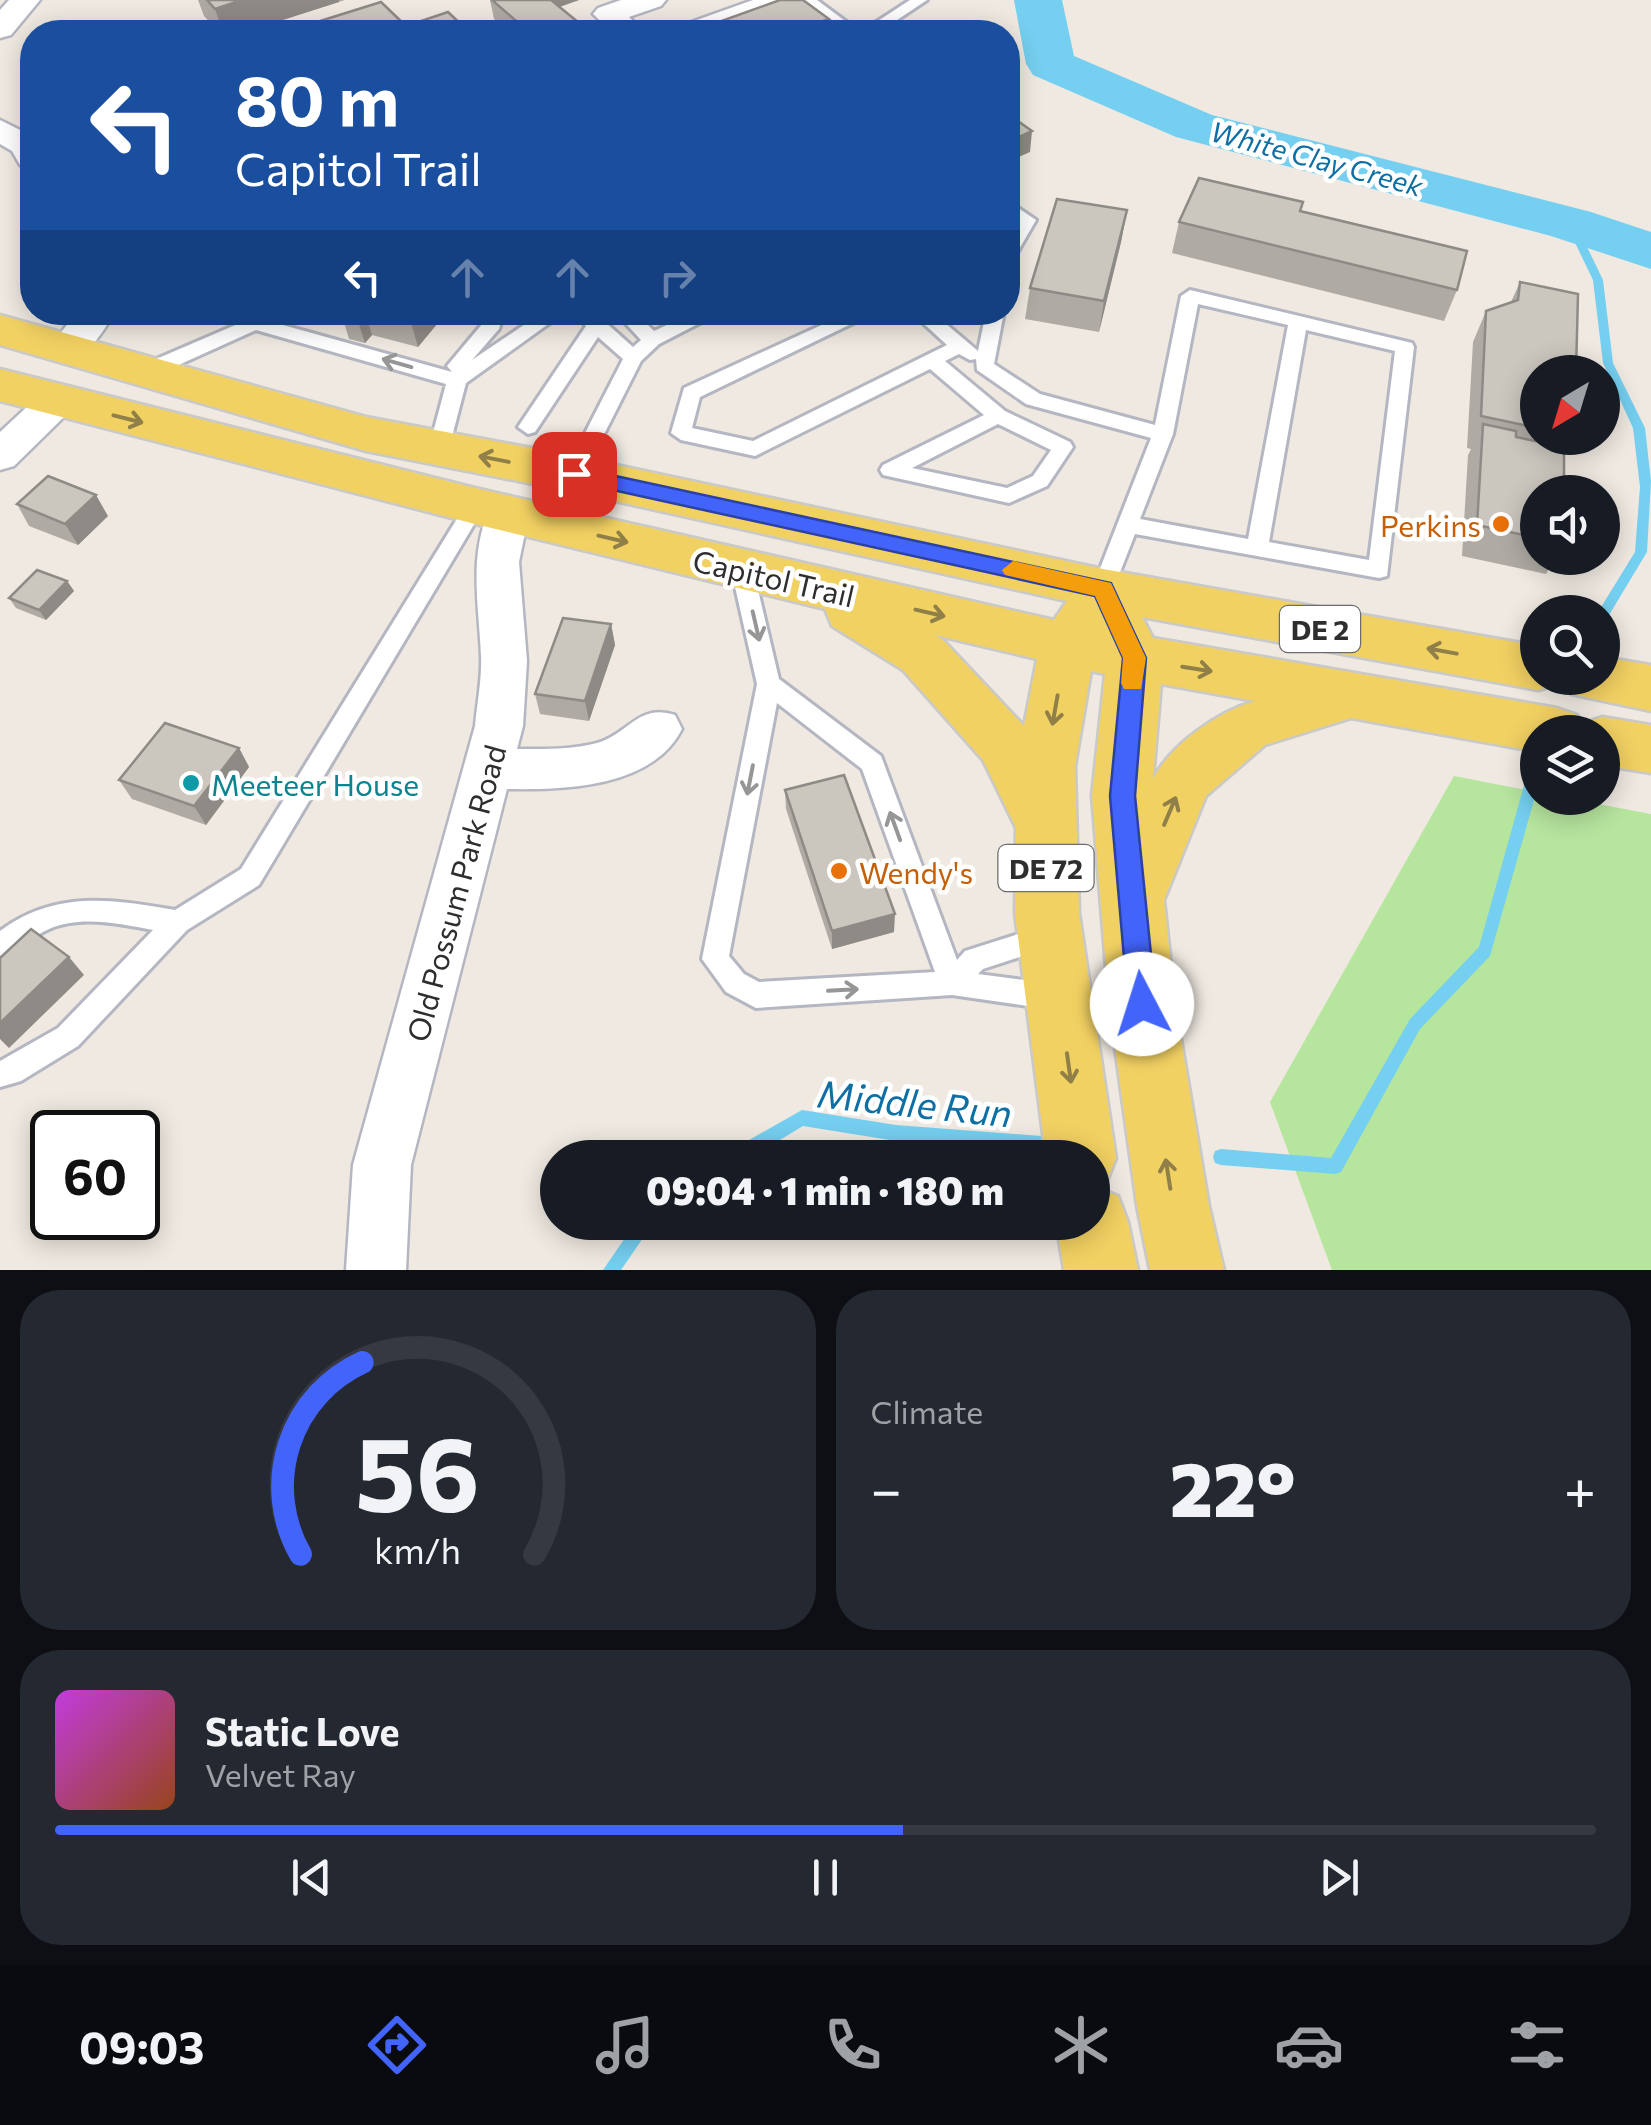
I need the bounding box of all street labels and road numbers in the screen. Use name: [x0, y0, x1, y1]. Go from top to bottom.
street label: Capitol Trail: [690, 540, 858, 614]
road number: DE 2: [1280, 606, 1360, 652]
street label: Old Possum Park Road: [398, 741, 512, 1045]
road number: DE 72: [998, 845, 1094, 891]

